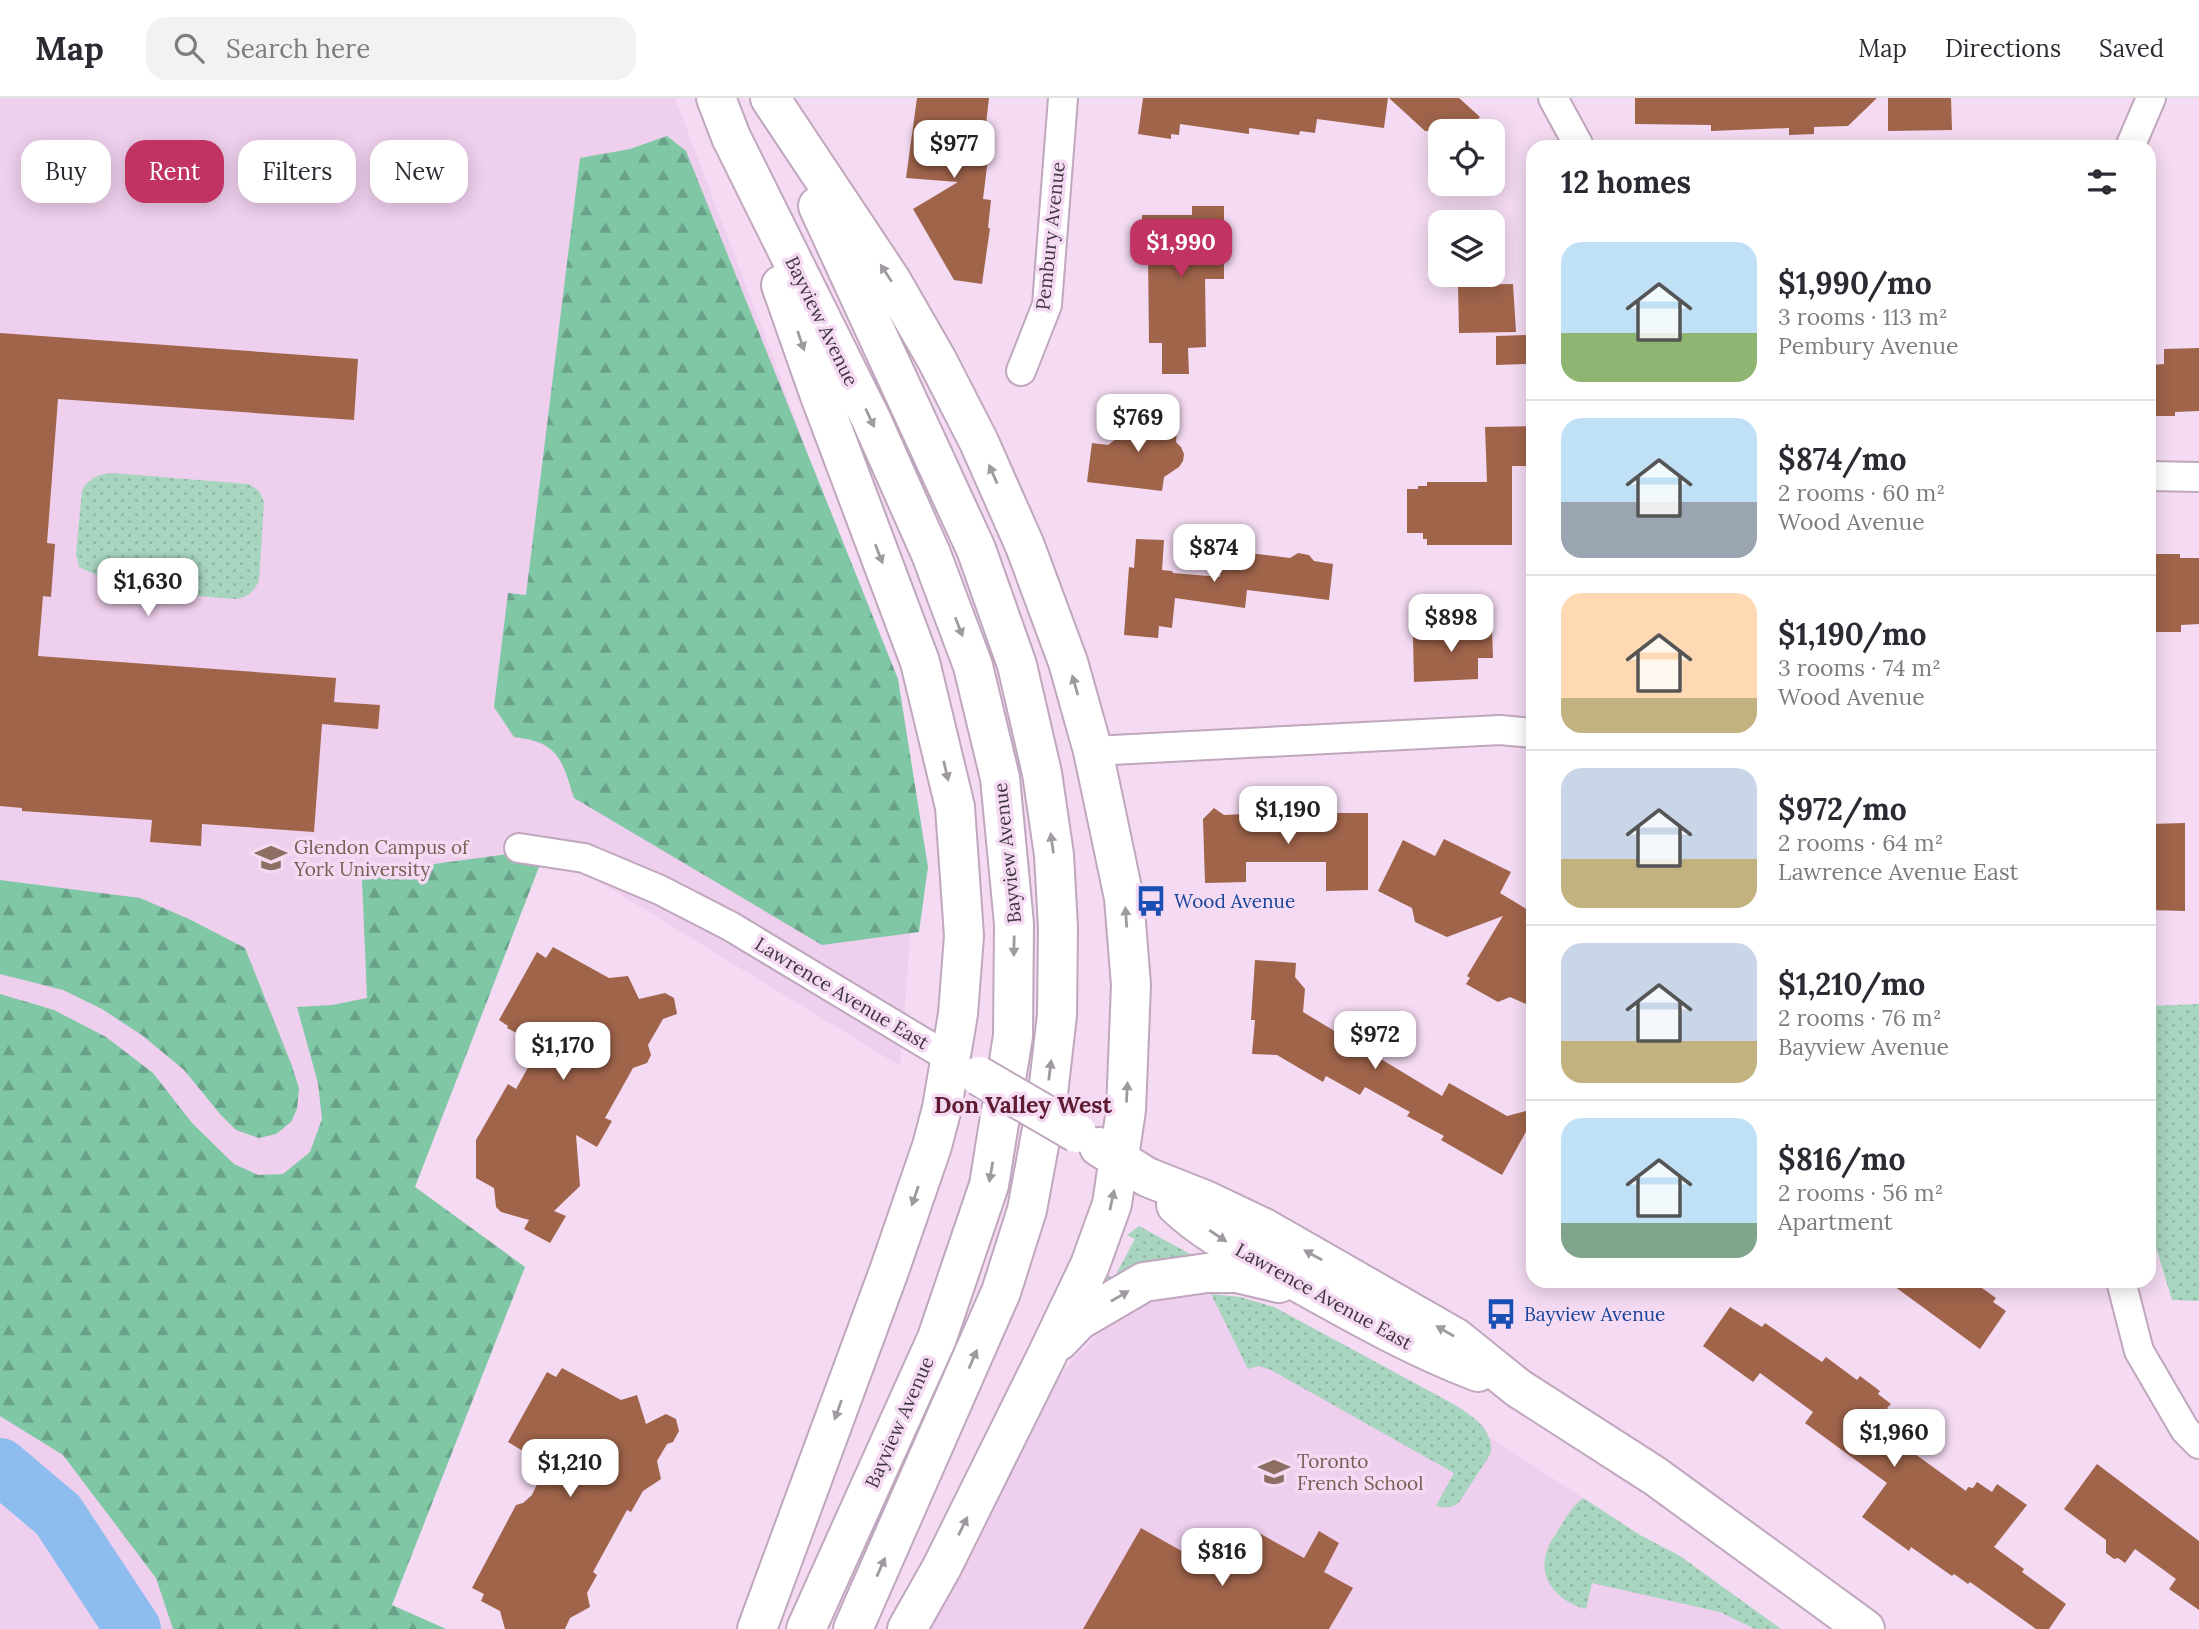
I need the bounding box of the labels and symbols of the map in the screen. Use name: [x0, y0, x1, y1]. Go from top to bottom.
pin: $977: [913, 120, 995, 180]
street label: Pembury Avenue: [1030, 161, 1070, 311]
pin: $1,990: [1124, 220, 1238, 279]
street label: Bayview Avenue: [780, 252, 864, 390]
one-way arrow: [880, 263, 893, 282]
one-way arrow: [796, 330, 807, 351]
pin: $769: [1097, 394, 1179, 454]
one-way arrow: [864, 408, 876, 428]
one-way arrow: [987, 463, 998, 484]
pin: $874: [1173, 524, 1255, 584]
one-way arrow: [874, 544, 885, 565]
pin: $1,630: [91, 559, 205, 618]
pin: $898: [1410, 594, 1492, 654]
one-way arrow: [953, 617, 964, 638]
one-way arrow: [1069, 675, 1079, 696]
one-way arrow: [941, 760, 952, 782]
street label: Bayview Avenue: [988, 781, 1026, 925]
pin: $1,190: [1231, 786, 1345, 846]
one-way arrow: [1046, 832, 1057, 854]
place label: Glendon Campus of York University: [293, 835, 470, 881]
school or university icon: Glendon Campus of York University: [254, 841, 288, 875]
bus stop icon: Wood Avenue: [1134, 884, 1168, 918]
place label: Wood Avenue: [1174, 889, 1295, 913]
one-way arrow: [1120, 906, 1131, 928]
street label: Lawrence Avenue East: [751, 932, 934, 1055]
one-way arrow: [1008, 936, 1020, 958]
pin: $972: [1334, 1012, 1416, 1071]
pin: $1,170: [506, 1023, 620, 1082]
one-way arrow: [1045, 1058, 1056, 1080]
one-way arrow: [1121, 1080, 1132, 1102]
district label: Don Valley West: [934, 1090, 1112, 1119]
one-way arrow: [985, 1161, 996, 1183]
one-way arrow: [909, 1185, 920, 1206]
one-way arrow: [1107, 1189, 1118, 1211]
one-way arrow: [1209, 1229, 1227, 1243]
street label: Lawrence Avenue East: [1231, 1237, 1417, 1355]
one-way arrow: [1303, 1249, 1322, 1262]
one-way arrow: [1111, 1290, 1130, 1302]
bus stop icon: Bayview Avenue: [1484, 1297, 1518, 1331]
place label: Bayview Avenue: [1524, 1302, 1665, 1326]
one-way arrow: [1435, 1325, 1454, 1337]
one-way arrow: [967, 1349, 979, 1369]
street label: Bayview Avenue: [859, 1353, 939, 1491]
one-way arrow: [832, 1399, 843, 1420]
pin: $1,960: [1837, 1410, 1951, 1469]
pin: $1,210: [513, 1440, 627, 1499]
place label: Toronto French School: [1297, 1449, 1423, 1495]
school or university icon: Toronto French School: [1257, 1455, 1291, 1489]
one-way arrow: [957, 1516, 968, 1536]
pin: $816: [1181, 1528, 1263, 1588]
one-way arrow: [875, 1557, 887, 1577]

